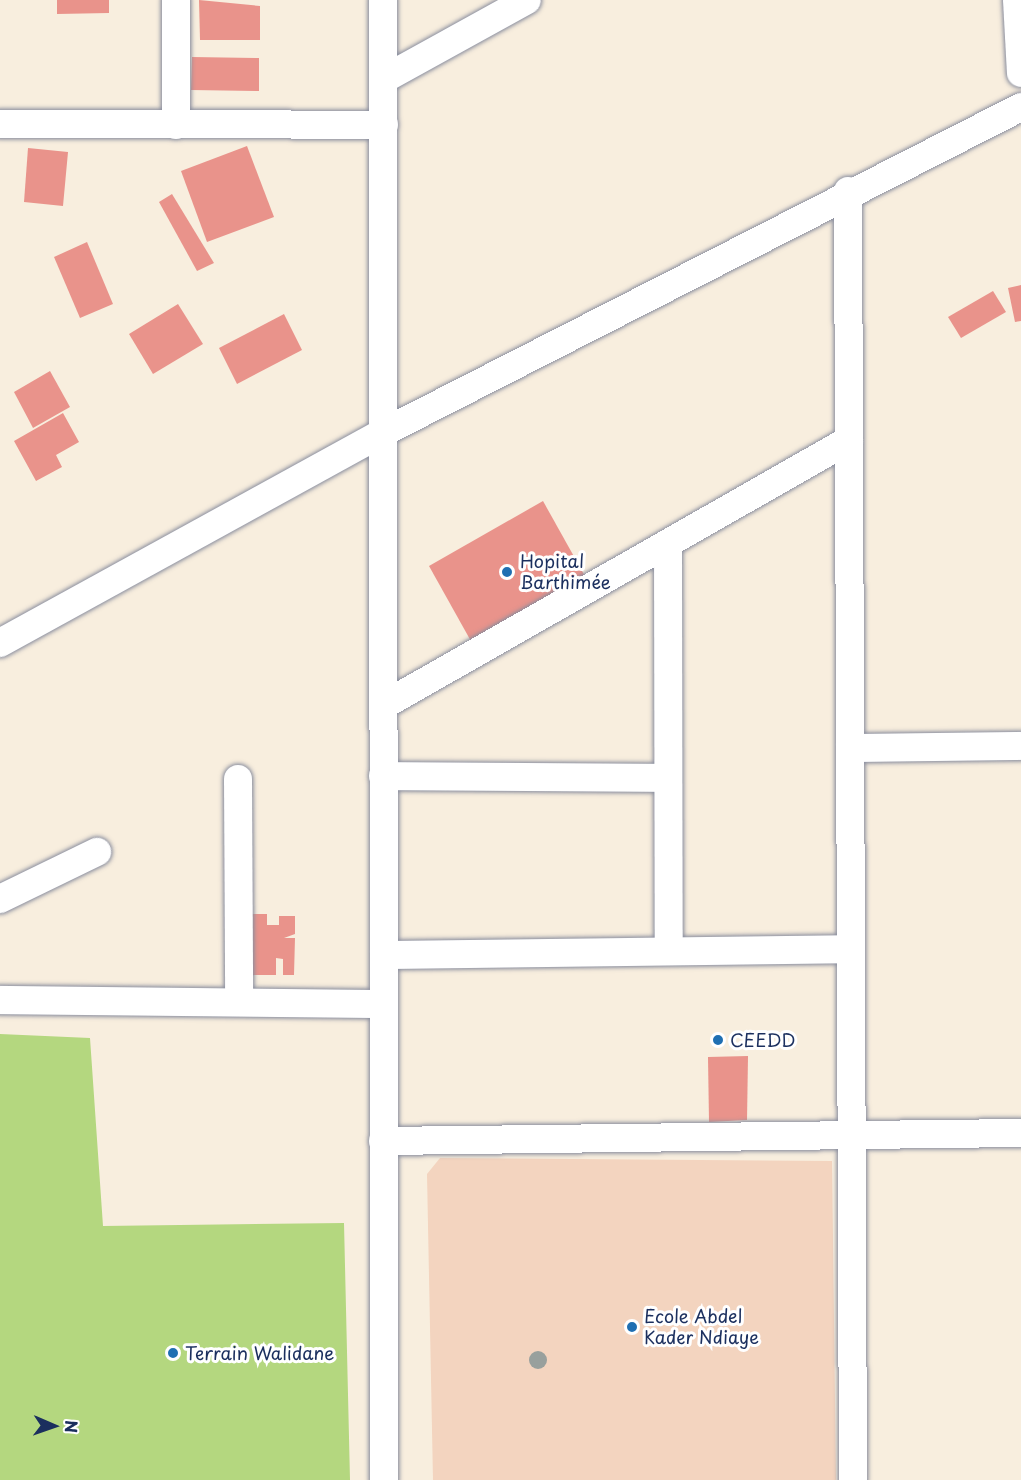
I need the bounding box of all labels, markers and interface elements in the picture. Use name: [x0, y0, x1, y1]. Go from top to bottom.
place label: Hopital Barthimée: [520, 551, 611, 594]
marker: Hopital Barthimée: [498, 563, 516, 581]
place label: CEEDD: [730, 1029, 796, 1051]
marker: CEEDD: [711, 1033, 725, 1047]
place label: Ecole Abdel Kader Ndiaye: [644, 1306, 760, 1348]
marker: Ecole Abdel Kader Ndiaye: [625, 1320, 639, 1334]
place label: Terrain Walidane: [185, 1342, 335, 1364]
marker: Terrain Walidane: [166, 1346, 180, 1360]
north arrow: [24, 1396, 84, 1456]
text: N: [60, 1420, 84, 1433]

